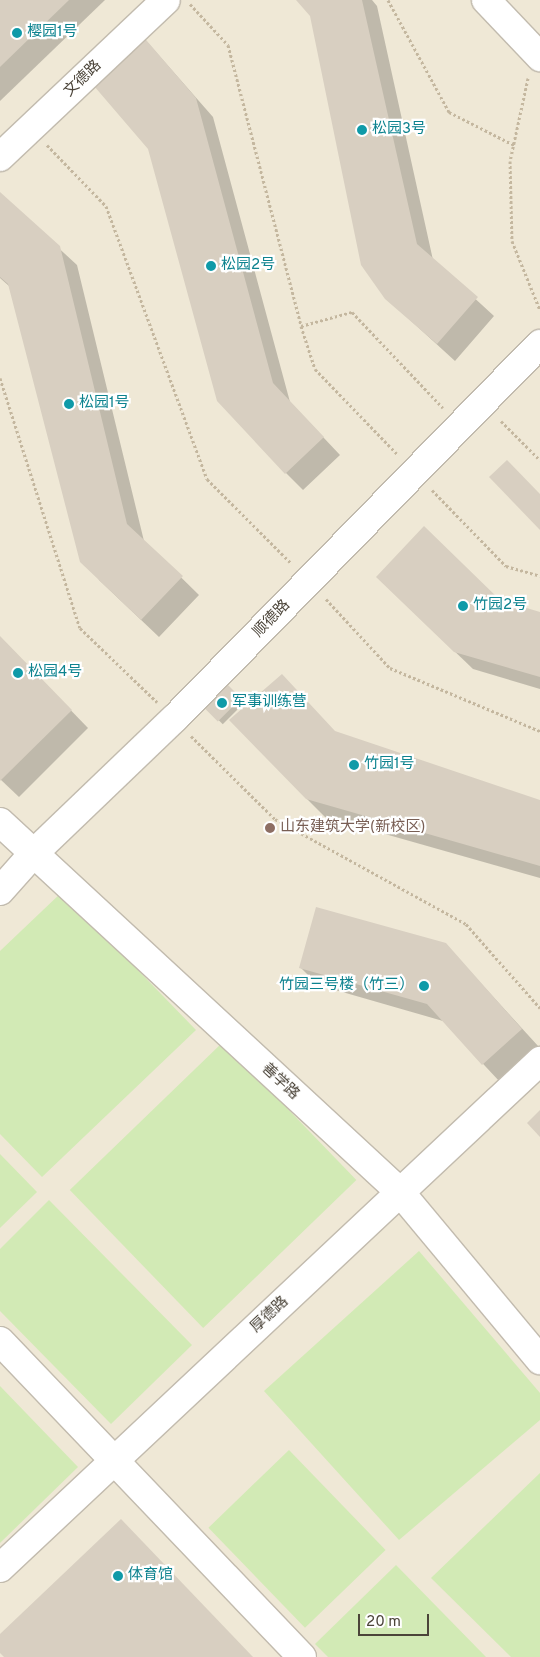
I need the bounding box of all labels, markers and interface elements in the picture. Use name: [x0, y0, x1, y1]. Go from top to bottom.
place label: 樱园1号: [27, 24, 78, 42]
marker: 樱园1号: [11, 27, 23, 39]
street label: 文德路: [61, 57, 105, 101]
place label: 松园3号: [372, 121, 426, 139]
marker: 松园3号: [356, 124, 368, 136]
place label: 松园2号: [221, 257, 275, 275]
marker: 松园2号: [205, 260, 217, 272]
place label: 松园1号: [79, 395, 130, 413]
marker: 松园1号: [63, 398, 75, 410]
street label: 顺德路: [250, 597, 294, 641]
place label: 竹园2号: [473, 597, 527, 615]
marker: 竹园2号: [457, 600, 469, 612]
place label: 松园4号: [28, 664, 82, 682]
marker: 松园4号: [12, 667, 24, 679]
place label: 军事训练营: [232, 694, 307, 712]
marker: 军事训练营: [216, 697, 228, 709]
place label: 竹园1号: [364, 756, 415, 774]
marker: 竹园1号: [348, 759, 360, 771]
place label: 山东建筑大学(新校区): [280, 819, 425, 837]
marker: 山东建筑大学(新校区): [264, 822, 276, 834]
place label: 竹园三号楼（竹三）: [279, 977, 414, 995]
marker: 竹园三号楼（竹三）: [418, 980, 430, 992]
street label: 善学路: [257, 1060, 303, 1104]
street label: 厚德路: [247, 1293, 293, 1337]
place label: 体育馆: [128, 1567, 173, 1585]
marker: 体育馆: [112, 1570, 124, 1582]
scale bar: [360, 1604, 431, 1636]
text: 20 m: [366, 1613, 401, 1632]

